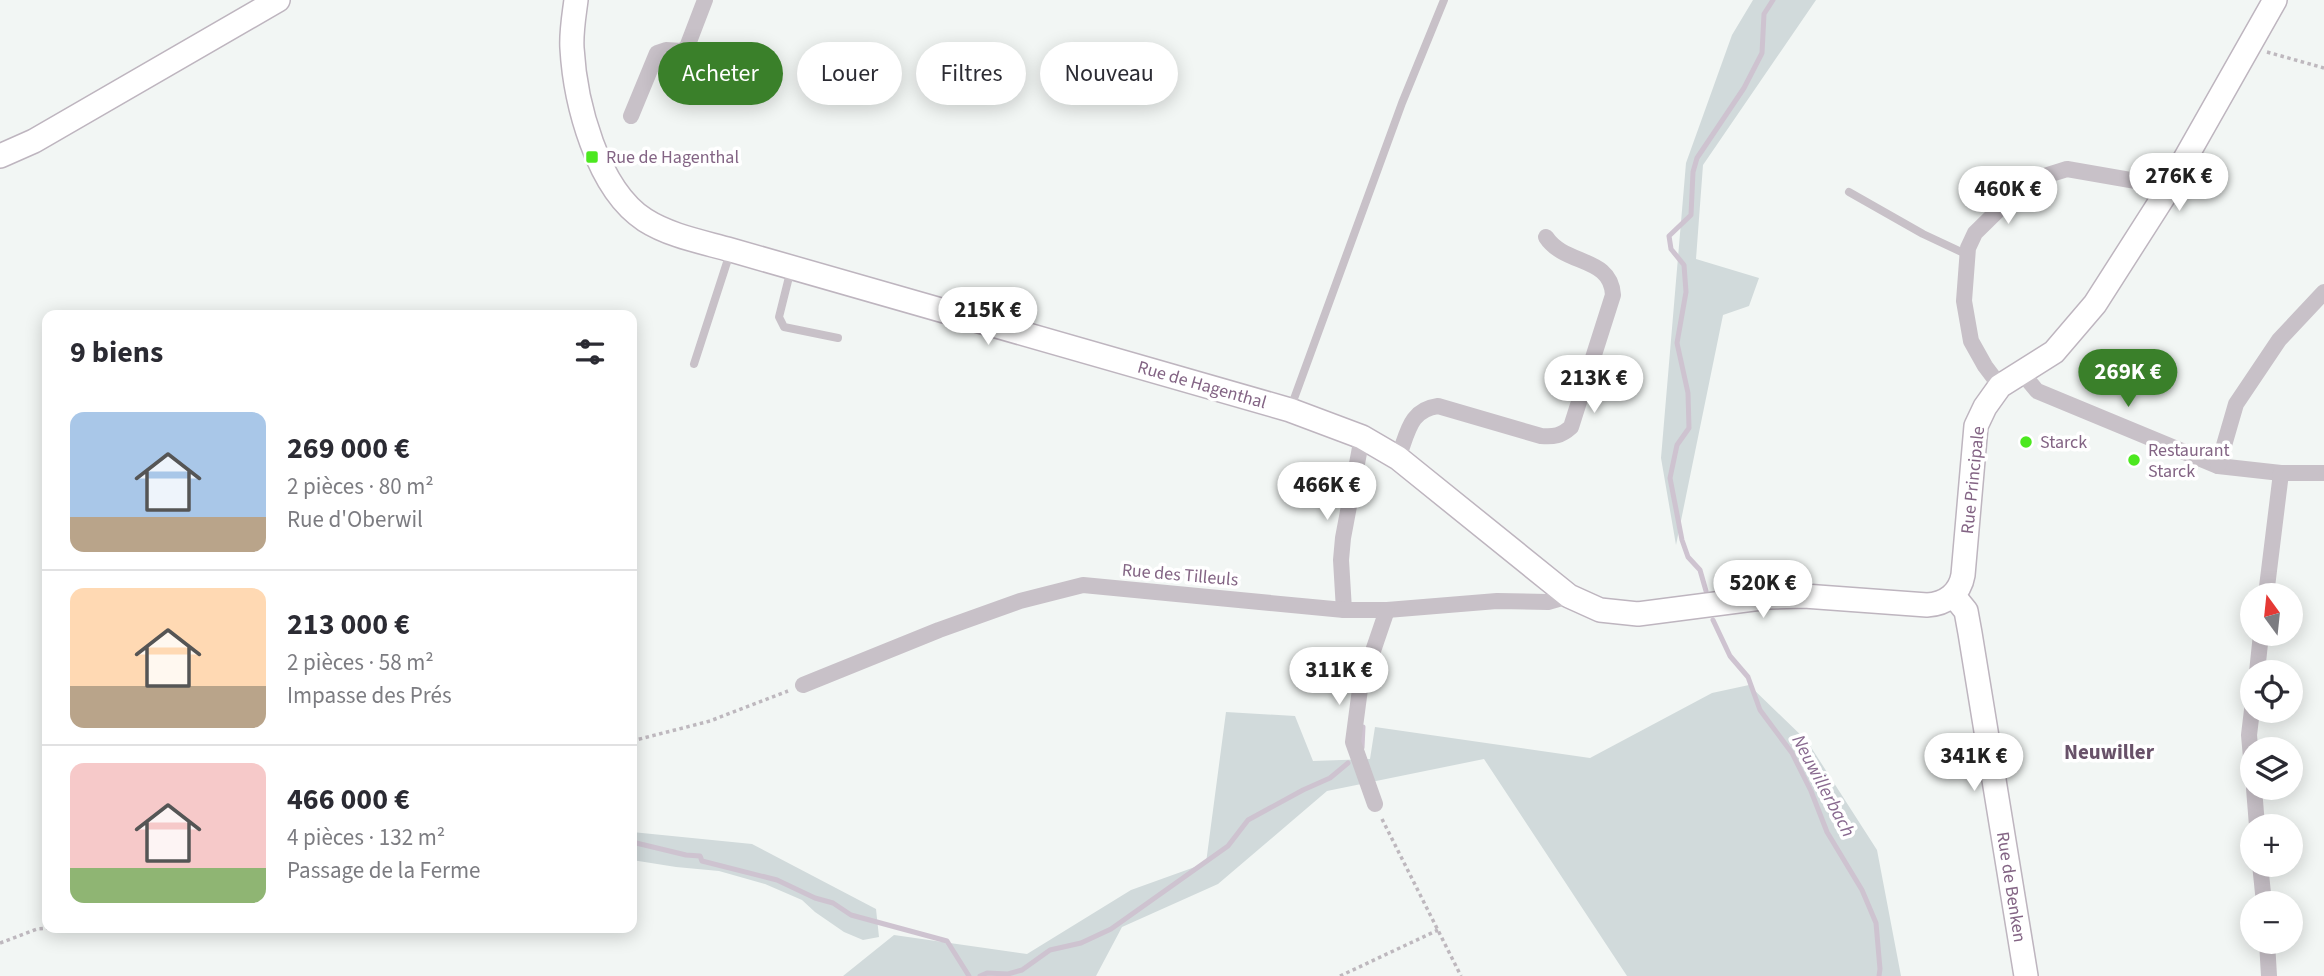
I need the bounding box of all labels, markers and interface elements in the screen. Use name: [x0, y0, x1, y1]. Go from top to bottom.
chip: Acheter: [658, 42, 783, 105]
chip: Louer: [797, 42, 902, 105]
chip: Filtres: [916, 42, 1026, 105]
chip: Nouveau: [1040, 42, 1178, 105]
place label: Rue de Hagenthal: [606, 145, 739, 170]
marker: Rue de Hagenthal: [584, 149, 600, 165]
pin: 276K €: [2122, 154, 2236, 213]
text: 276K €: [2145, 159, 2213, 192]
pin: 460K €: [1951, 166, 2065, 226]
text: 460K €: [1974, 172, 2042, 205]
pin: 215K €: [931, 288, 1045, 347]
text: 215K €: [954, 293, 1022, 326]
text: 9 biens: [70, 331, 163, 374]
icon: filters: [571, 333, 609, 371]
pin: 269K €: [2071, 350, 2185, 409]
street label: Rue de Hagenthal: [1135, 355, 1269, 415]
text: 269K €: [2094, 355, 2162, 388]
pin: 213K €: [1537, 356, 1651, 415]
text: 213K €: [1560, 361, 1628, 394]
street label: Rue Principale: [1955, 425, 1991, 535]
text: 269 000 €: [287, 427, 410, 470]
place label: Starck: [2040, 430, 2087, 455]
marker: Starck: [2018, 434, 2034, 450]
place label: Restaurant Starck: [2148, 438, 2230, 484]
icon: home: [126, 440, 210, 524]
marker: Restaurant Starck: [2126, 452, 2142, 468]
pin: 466K €: [1270, 462, 1384, 522]
text: 466K €: [1293, 468, 1361, 501]
text: 2 pièces · 80 m²: [287, 470, 434, 503]
text: Rue d'Oberwil: [287, 503, 423, 536]
street label: Rue des Tilleuls: [1121, 557, 1239, 593]
pin: 520K €: [1706, 560, 1820, 620]
text: 520K €: [1729, 566, 1797, 599]
north arrow: [2240, 583, 2303, 646]
map controls: [2240, 583, 2303, 954]
text: 213 000 €: [287, 603, 410, 646]
icon: home: [126, 616, 210, 700]
text: 2 pièces · 58 m²: [287, 646, 434, 679]
pin: 311K €: [1282, 648, 1396, 707]
text: 311K €: [1305, 653, 1373, 686]
button: locate: [2240, 660, 2303, 723]
text: Impasse des Prés: [287, 679, 452, 712]
water label: Neuwillerbach: [1785, 730, 1861, 842]
pin: 341K €: [1917, 734, 2031, 793]
district label: Neuwiller: [2064, 737, 2155, 767]
button: layers: [2240, 737, 2303, 800]
text: 341K €: [1940, 739, 2008, 772]
text: 466 000 €: [287, 778, 410, 821]
icon: home: [126, 791, 210, 875]
button: +: [2240, 814, 2303, 877]
text: 4 pièces · 132 m²: [287, 821, 445, 854]
street label: Rue de Benken: [1990, 830, 2032, 944]
text: Passage de la Ferme: [287, 854, 481, 887]
button: −: [2240, 891, 2303, 954]

